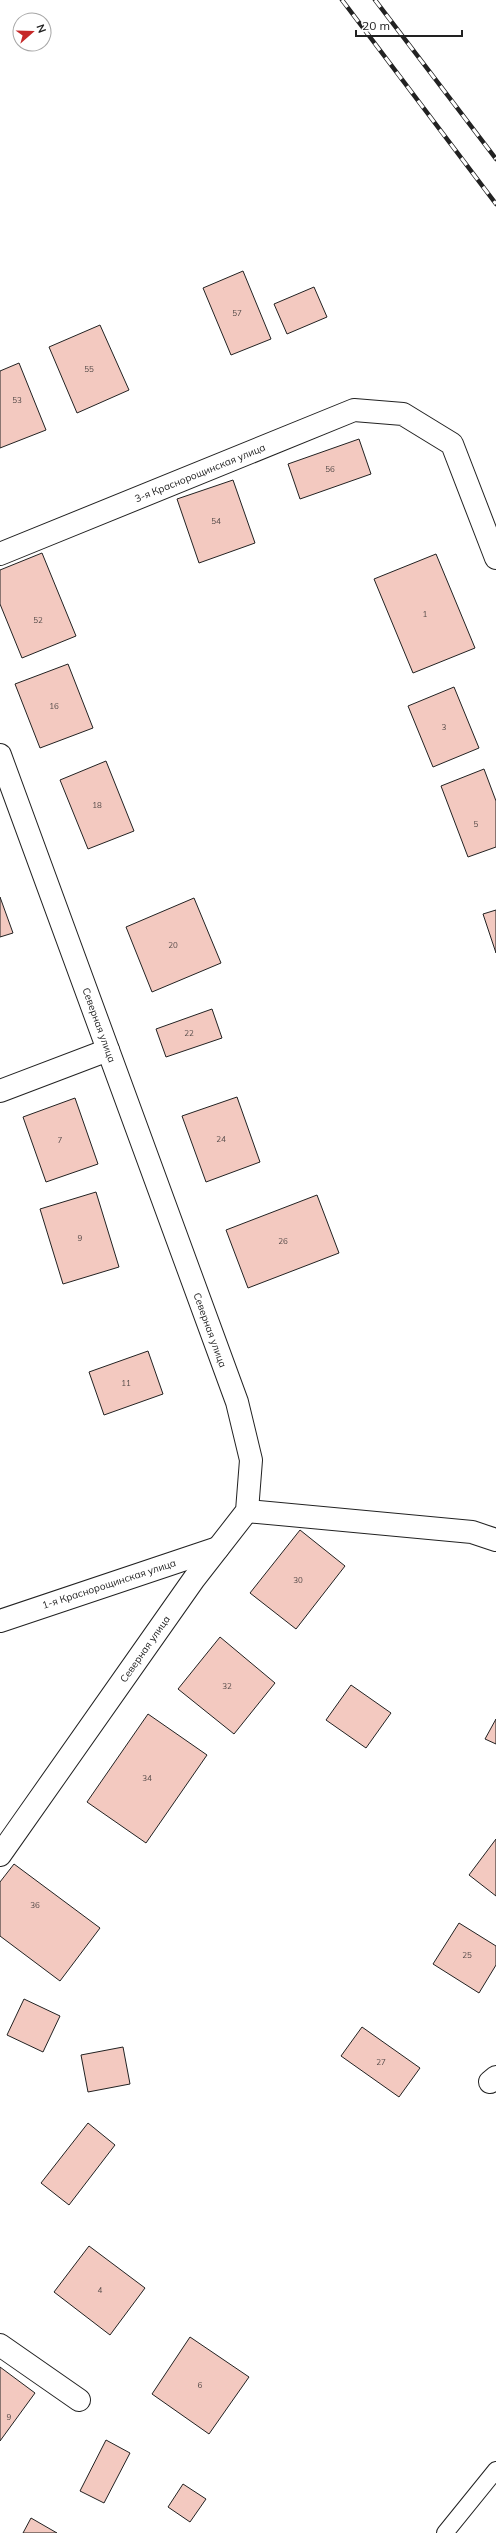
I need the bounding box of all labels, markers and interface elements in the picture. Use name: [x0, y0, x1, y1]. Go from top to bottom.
north arrow: [12, 12, 52, 52]
scale bar: [356, 12, 462, 38]
text: 20 m: [362, 18, 390, 33]
text: N: [33, 22, 49, 35]
house number: 57: [232, 308, 242, 318]
house number: 55: [84, 364, 94, 374]
house number: 53: [12, 395, 22, 405]
street label: 3-я Краснорощинская улица: [133, 441, 267, 505]
house number: 56: [325, 464, 335, 474]
house number: 54: [211, 516, 221, 526]
house number: 1: [423, 609, 428, 619]
house number: 52: [33, 615, 43, 625]
house number: 16: [49, 701, 59, 711]
house number: 3: [442, 722, 447, 732]
house number: 18: [92, 800, 102, 810]
house number: 5: [474, 819, 479, 829]
house number: 20: [168, 940, 178, 950]
street label: Северная улица: [79, 986, 119, 1064]
house number: 22: [184, 1028, 194, 1038]
house number: 24: [216, 1134, 226, 1144]
house number: 7: [58, 1135, 63, 1145]
house number: 9: [78, 1233, 83, 1243]
house number: 26: [278, 1236, 288, 1246]
street label: Северная улица: [190, 1291, 230, 1369]
house number: 11: [121, 1378, 131, 1388]
street label: 1-я Краснорощинская улица: [40, 1556, 178, 1612]
house number: 30: [293, 1575, 303, 1585]
street label: Северная улица: [117, 1613, 173, 1685]
house number: 32: [222, 1681, 232, 1691]
house number: 34: [142, 1773, 152, 1783]
house number: 36: [30, 1900, 40, 1910]
house number: 25: [462, 1950, 472, 1960]
house number: 27: [376, 2057, 386, 2067]
house number: 4: [98, 2285, 103, 2295]
house number: 6: [198, 2380, 203, 2390]
house number: 9: [7, 2412, 12, 2422]

